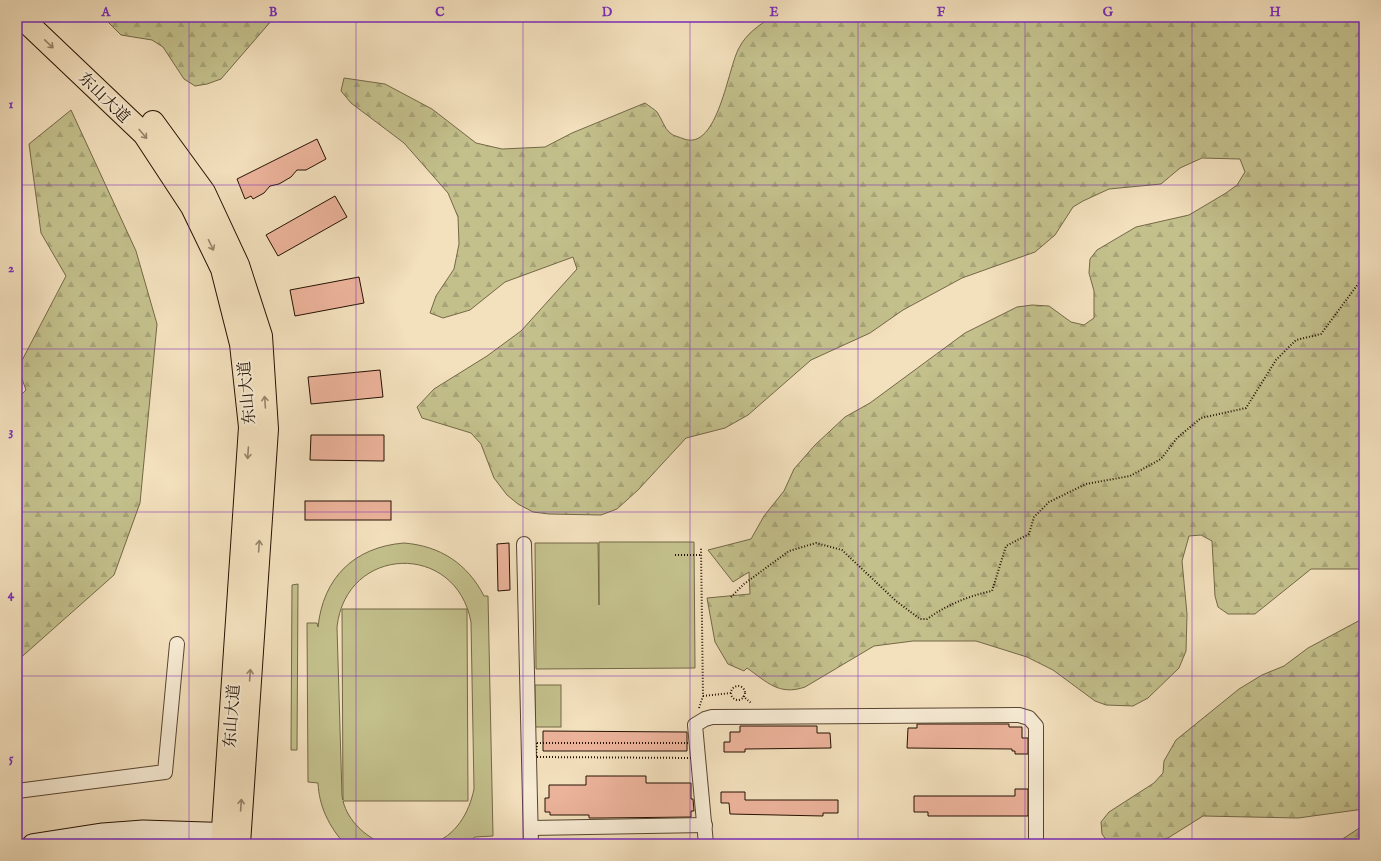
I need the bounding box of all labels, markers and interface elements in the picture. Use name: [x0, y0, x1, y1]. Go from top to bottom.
text: A: [101, 4, 112, 21]
text: B: [269, 4, 278, 21]
text: C: [435, 4, 445, 21]
text: D: [602, 4, 613, 21]
text: E: [769, 4, 779, 21]
text: F: [937, 4, 946, 21]
text: G: [1103, 4, 1114, 21]
text: H: [1269, 4, 1281, 21]
one-way arrow: [44, 39, 54, 49]
street label: 东山大道: [74, 69, 134, 128]
text: 1: [9, 96, 14, 113]
one-way arrow: [138, 129, 147, 139]
one-way arrow: [207, 238, 215, 250]
text: 2: [8, 260, 14, 277]
street label: 东山大道: [235, 360, 261, 426]
one-way arrow: [262, 396, 269, 409]
text: 3: [9, 423, 14, 440]
one-way arrow: [245, 446, 252, 459]
one-way arrow: [255, 540, 262, 553]
text: 4: [8, 586, 15, 603]
one-way arrow: [247, 669, 254, 682]
street label: 东山大道: [221, 684, 245, 749]
text: 5: [9, 750, 14, 767]
one-way arrow: [238, 799, 245, 812]

